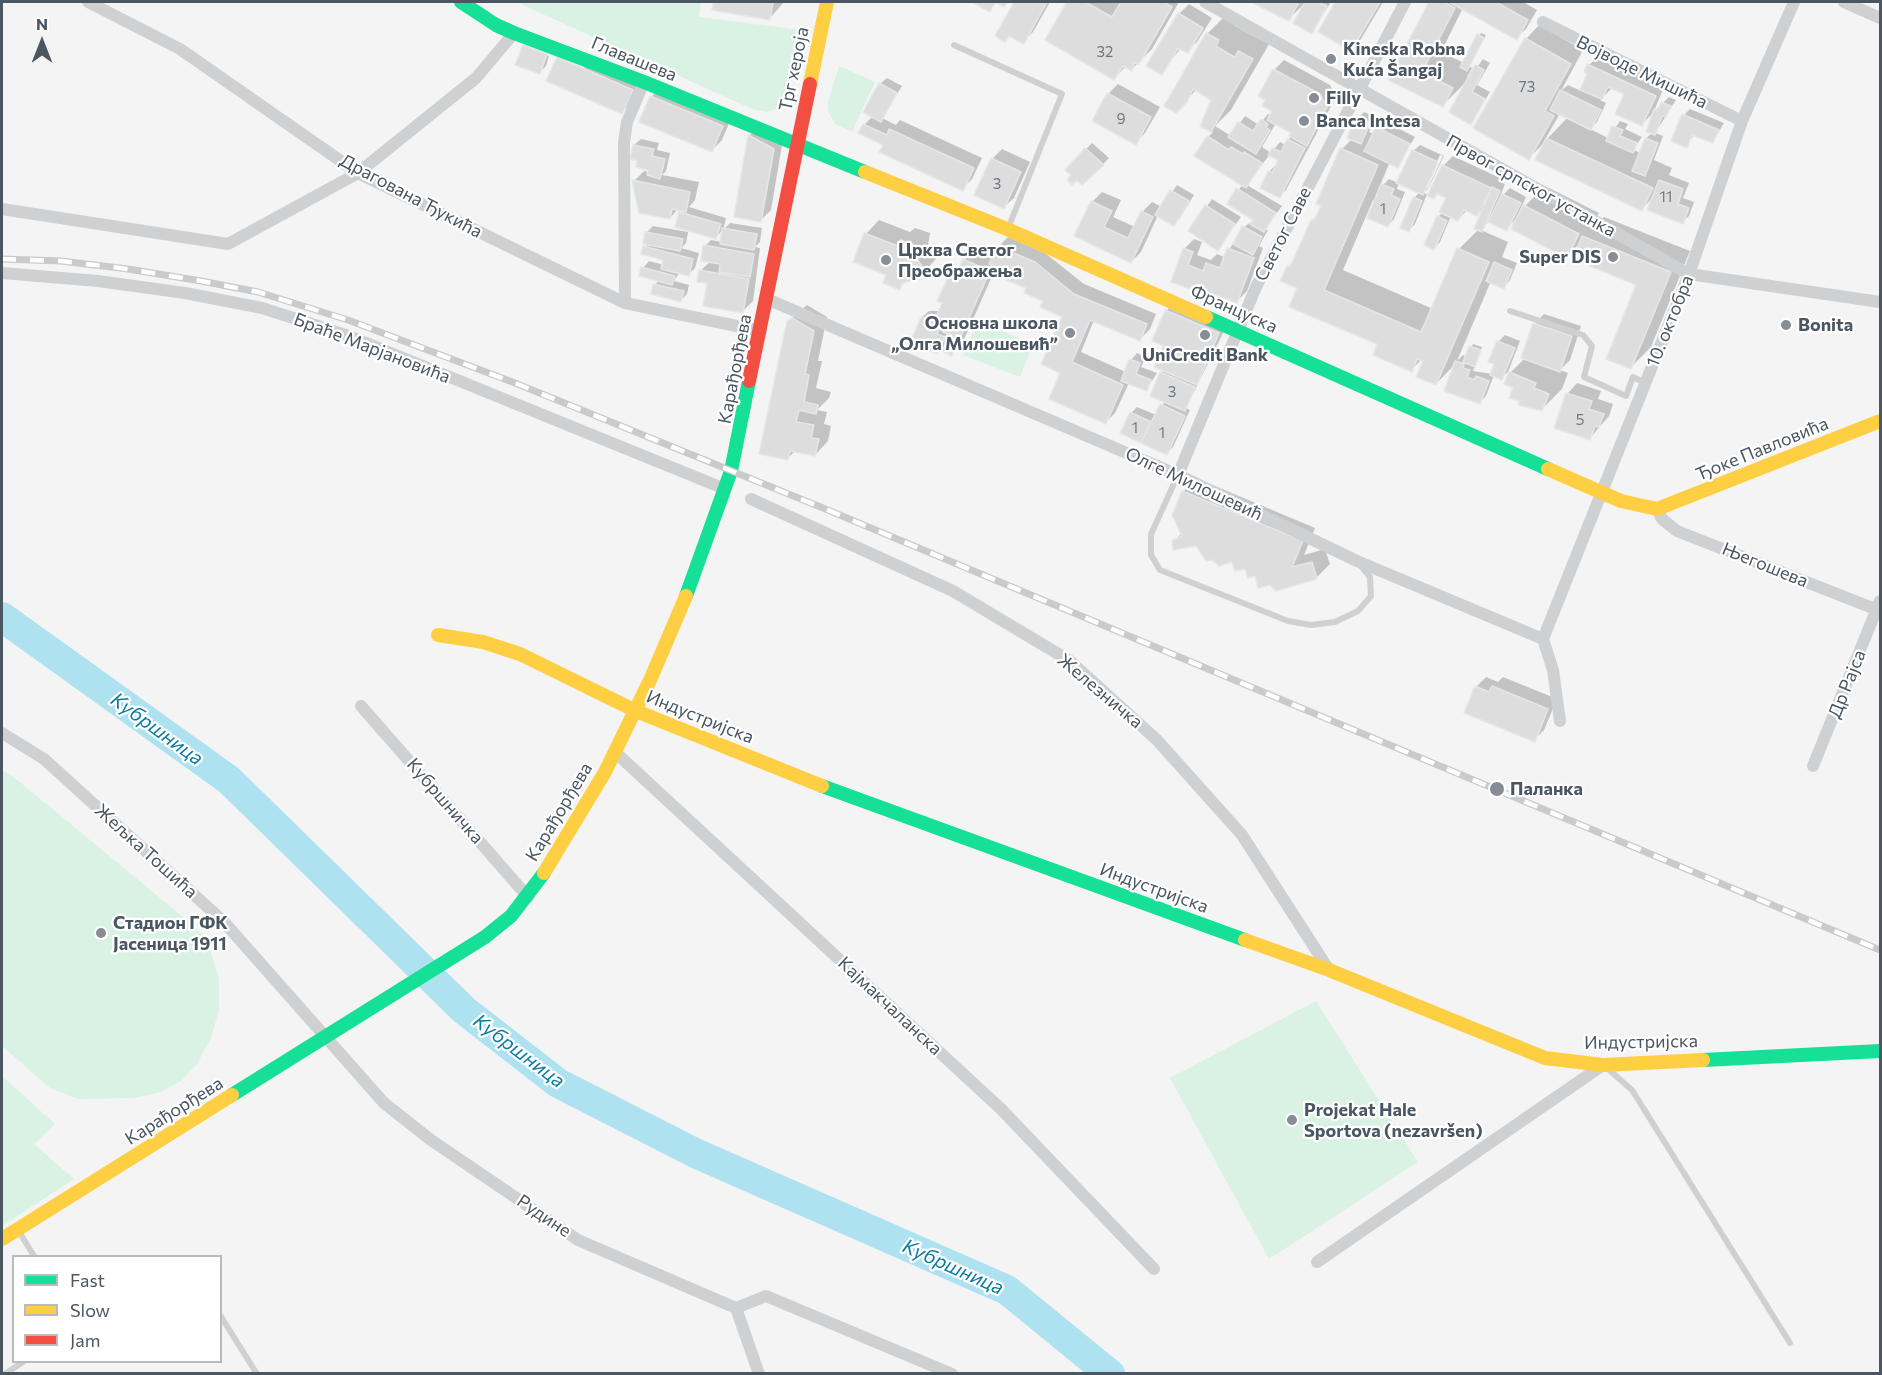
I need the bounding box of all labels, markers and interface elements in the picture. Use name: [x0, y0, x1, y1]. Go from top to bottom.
north arrow: [12, 12, 72, 72]
text: N: [36, 14, 48, 33]
street label: Трг хероја: [775, 25, 813, 113]
street label: Војводе Мишића: [1573, 31, 1711, 113]
street label: Главашева: [588, 32, 680, 86]
place label: Kineska Robna Kuća Šangaj: [1343, 38, 1465, 80]
house number: 32: [1097, 43, 1113, 61]
marker: Kineska Robna Kuća Šangaj: [1324, 52, 1338, 66]
house number: 73: [1519, 78, 1535, 96]
place label: Filly: [1326, 87, 1361, 109]
marker: Filly: [1307, 91, 1321, 105]
house number: 9: [1116, 110, 1126, 128]
place label: Banca Intesa: [1316, 110, 1420, 132]
marker: Banca Intesa: [1297, 114, 1311, 128]
street label: Првог српског устанка: [1442, 130, 1620, 242]
street label: Драгована Ђукића: [336, 149, 486, 243]
house number: 3: [993, 175, 1001, 193]
street label: Светог Саве: [1250, 183, 1316, 285]
house number: 11: [1660, 188, 1672, 206]
house number: 1: [1380, 200, 1386, 218]
place label: Црква Светог Преображења: [898, 239, 1022, 282]
place label: Super DIS: [1519, 246, 1601, 268]
marker: Super DIS: [1606, 250, 1620, 264]
marker: Црква Светог Преображења: [879, 253, 893, 267]
street label: 10. октобра: [1642, 272, 1698, 370]
street label: Француска: [1187, 280, 1281, 338]
street label: Браће Марјановића: [291, 308, 453, 388]
street label: Карађорђева: [714, 312, 756, 426]
place label: Основна школа „Олга Милошевић”: [891, 312, 1058, 354]
place label: Bonita: [1798, 314, 1853, 336]
marker: Bonita: [1779, 318, 1793, 332]
marker: Основна школа „Олга Милошевић”: [1063, 326, 1077, 340]
marker: UniCredit Bank: [1198, 328, 1212, 342]
place label: UniCredit Bank: [1142, 344, 1268, 366]
house number: 3: [1168, 383, 1176, 401]
house number: 5: [1576, 411, 1584, 429]
street label: Ђоке Павловића: [1693, 413, 1831, 485]
house number: 1: [1132, 419, 1138, 437]
house number: 1: [1159, 424, 1165, 442]
street label: Олге Милошевић: [1122, 443, 1266, 525]
street label: Његошева: [1719, 538, 1811, 592]
street label: Др Рајса: [1824, 647, 1870, 721]
street label: Железничка: [1053, 649, 1147, 733]
street label: Индустријска: [643, 686, 757, 748]
water label: Кубршница: [106, 687, 208, 771]
street label: Кубршничка: [402, 754, 488, 848]
street label: Карађорђева: [521, 759, 597, 865]
place label: Паланка: [1510, 778, 1583, 800]
marker: Паланка: [1488, 780, 1506, 798]
street label: Жељка Тошића: [90, 799, 202, 903]
street label: Индустријска: [1097, 858, 1211, 918]
place label: Стадион ГФК Јасеница 1911: [113, 912, 228, 954]
marker: Стадион ГФК Јасеница 1911: [94, 926, 108, 940]
street label: Кајмакчаланска: [833, 952, 947, 1060]
water label: Кубршница: [469, 1009, 569, 1093]
street label: Индустријска: [1584, 1030, 1698, 1054]
street label: Карађорђева: [121, 1072, 227, 1150]
place label: Projekat Hale Sportova (nezavršen): [1304, 1099, 1483, 1142]
marker: Projekat Hale Sportova (nezavršen): [1285, 1113, 1299, 1127]
street label: Рудине: [513, 1190, 575, 1242]
water label: Кубршница: [899, 1234, 1007, 1300]
legend: [12, 1255, 222, 1363]
text: Fast: [70, 1269, 105, 1291]
text: Slow: [70, 1299, 110, 1321]
text: Jam: [70, 1329, 100, 1351]

